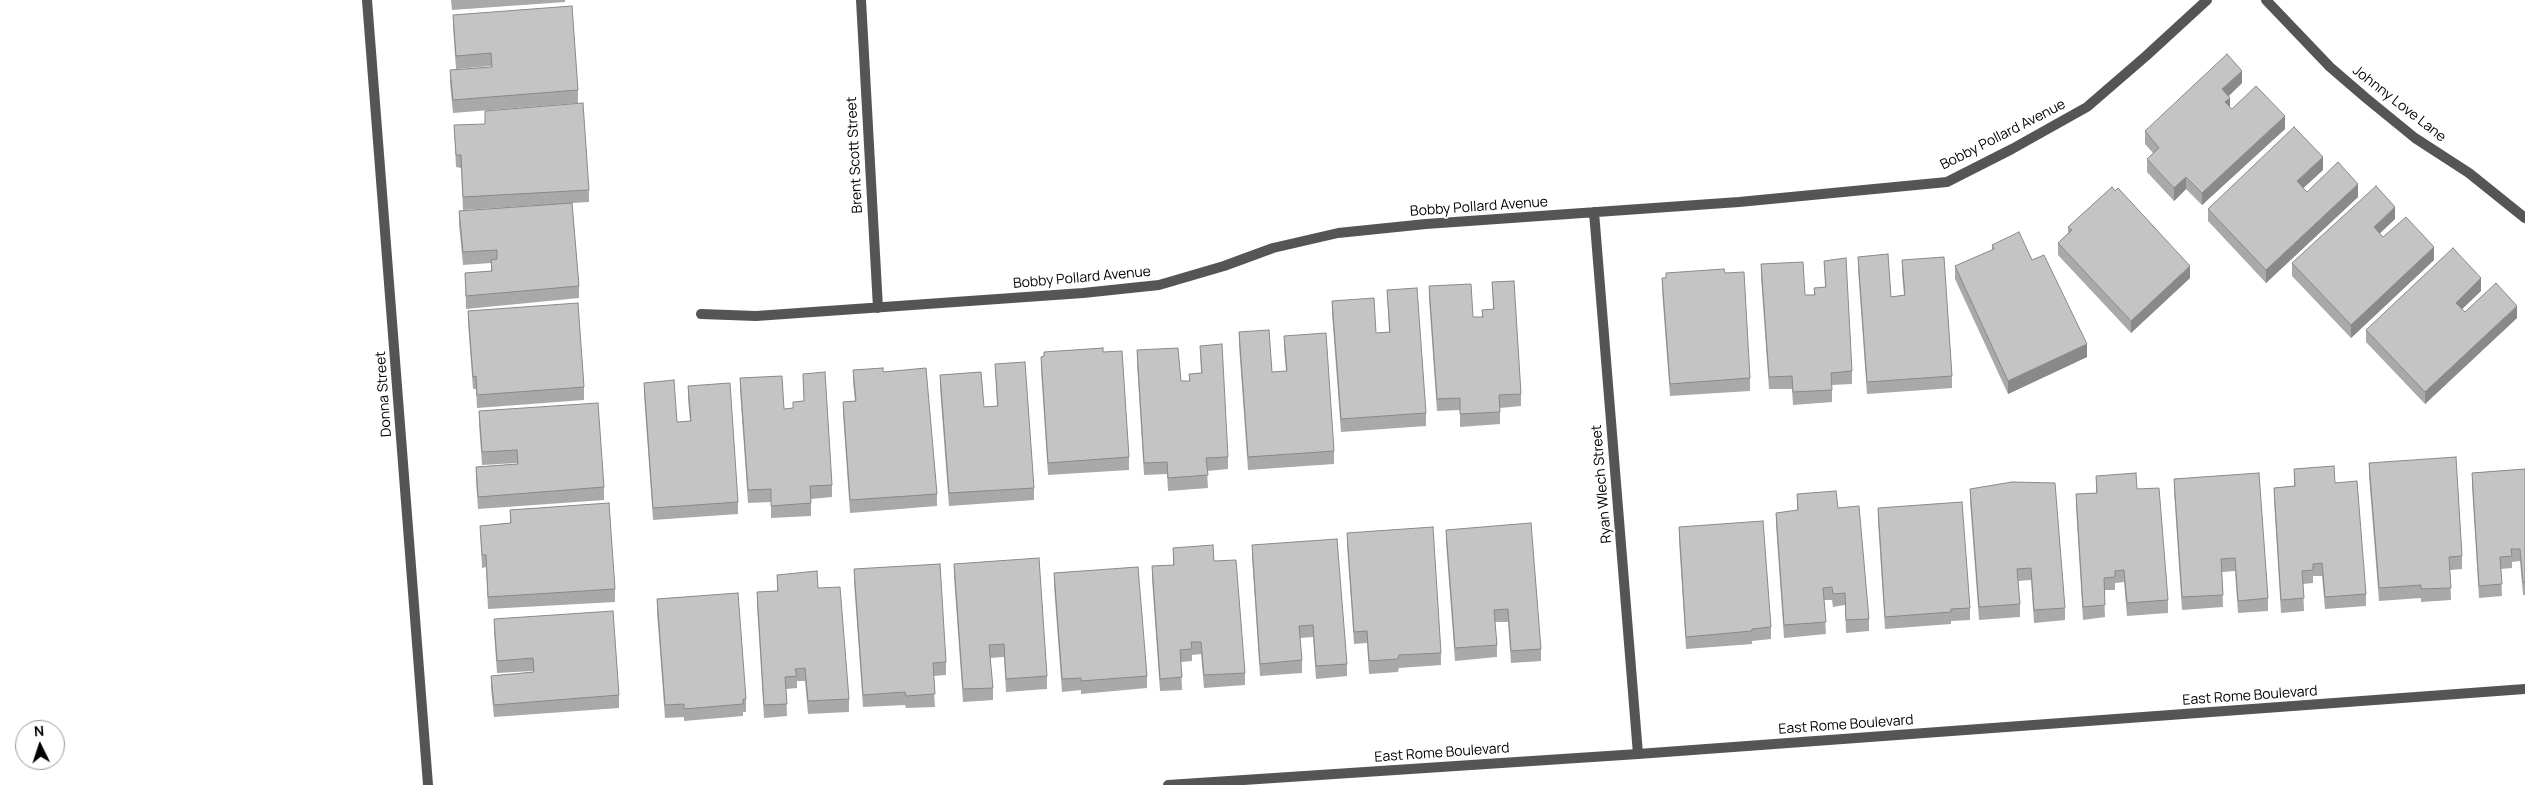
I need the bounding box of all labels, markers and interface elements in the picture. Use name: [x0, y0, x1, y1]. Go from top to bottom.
street label: Johnny Love Lane: [2349, 62, 2449, 146]
street label: Brent Scott Street: [844, 96, 866, 214]
street label: Bobby Pollard Avenue: [1938, 96, 2068, 174]
street label: Bobby Pollard Avenue: [1409, 194, 1549, 220]
street label: Bobby Pollard Avenue: [1012, 264, 1152, 292]
street label: Donna Street: [373, 351, 395, 437]
street label: Ryan Wlech Street: [1588, 424, 1616, 544]
street label: East Rome Boulevard: [2182, 683, 2318, 709]
street label: East Rome Boulevard: [1778, 712, 1914, 738]
north arrow: [15, 720, 65, 770]
text: N: [33, 721, 45, 740]
street label: East Rome Boulevard: [1374, 740, 1510, 766]

